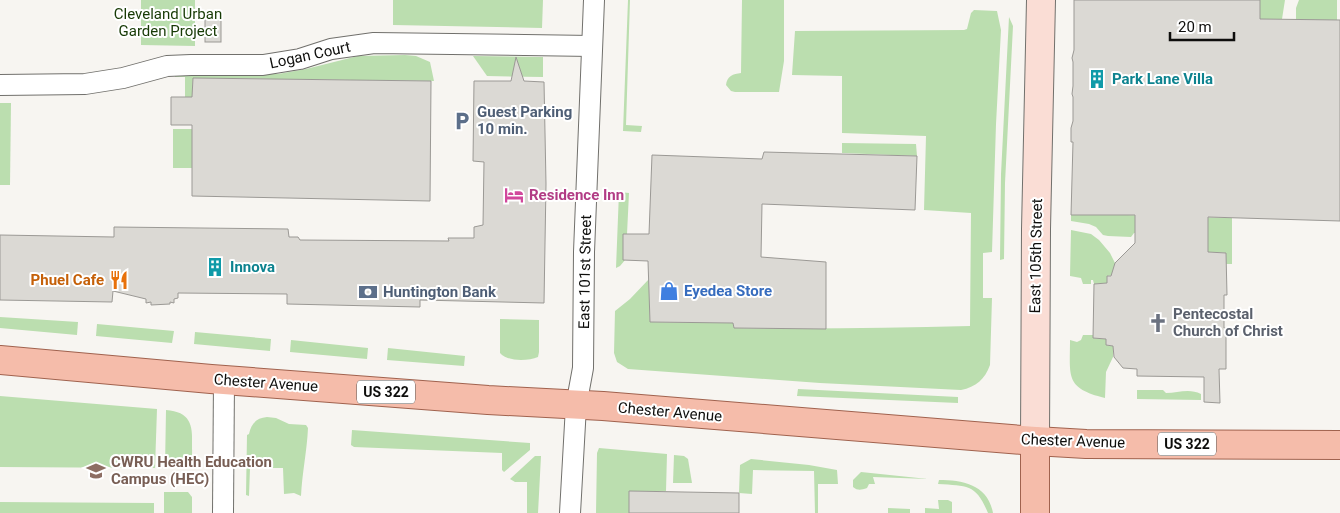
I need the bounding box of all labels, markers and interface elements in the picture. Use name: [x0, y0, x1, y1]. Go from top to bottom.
park label: Cleveland Urban Garden Project: [114, 5, 222, 40]
scale bar: [1170, 10, 1234, 42]
text: 20 m: [1178, 18, 1212, 36]
street label: Logan Court: [268, 38, 352, 72]
building icon: Park Lane Villa: [1086, 68, 1108, 90]
place label: Park Lane Villa: [1112, 70, 1213, 88]
place label: Guest Parking 10 min.: [477, 103, 572, 138]
parking icon: Guest Parking 10 min.: [451, 110, 473, 132]
hotel icon: Residence Inn: [503, 184, 525, 206]
place label: Residence Inn: [529, 186, 624, 204]
street label: East 105th Street: [1026, 198, 1046, 314]
street label: East 101st Street: [575, 215, 595, 329]
building icon: Innova: [204, 256, 226, 278]
place label: Innova: [230, 258, 275, 276]
restaurant icon: Phuel Cafe: [108, 269, 130, 291]
place label: Phuel Cafe: [31, 271, 104, 289]
shop icon: Eyedea Store: [658, 280, 680, 302]
bank icon: Huntington Bank: [357, 281, 379, 303]
place label: Eyedea Store: [684, 282, 772, 300]
place label: Huntington Bank: [383, 283, 497, 301]
place label: Pentecostal Church of Christ: [1173, 305, 1283, 340]
church icon: Pentecostal Church of Christ: [1147, 312, 1169, 334]
street label: Chester Avenue: [213, 370, 319, 396]
road number: US 322: [357, 381, 415, 404]
street label: Chester Avenue: [617, 398, 723, 426]
street label: Chester Avenue: [1020, 430, 1126, 452]
road number: US 322: [1158, 432, 1216, 456]
place label: CWRU Health Education Campus (HEC): [111, 453, 272, 488]
school or university icon: CWRU Health Education Campus (HEC): [85, 460, 107, 482]

